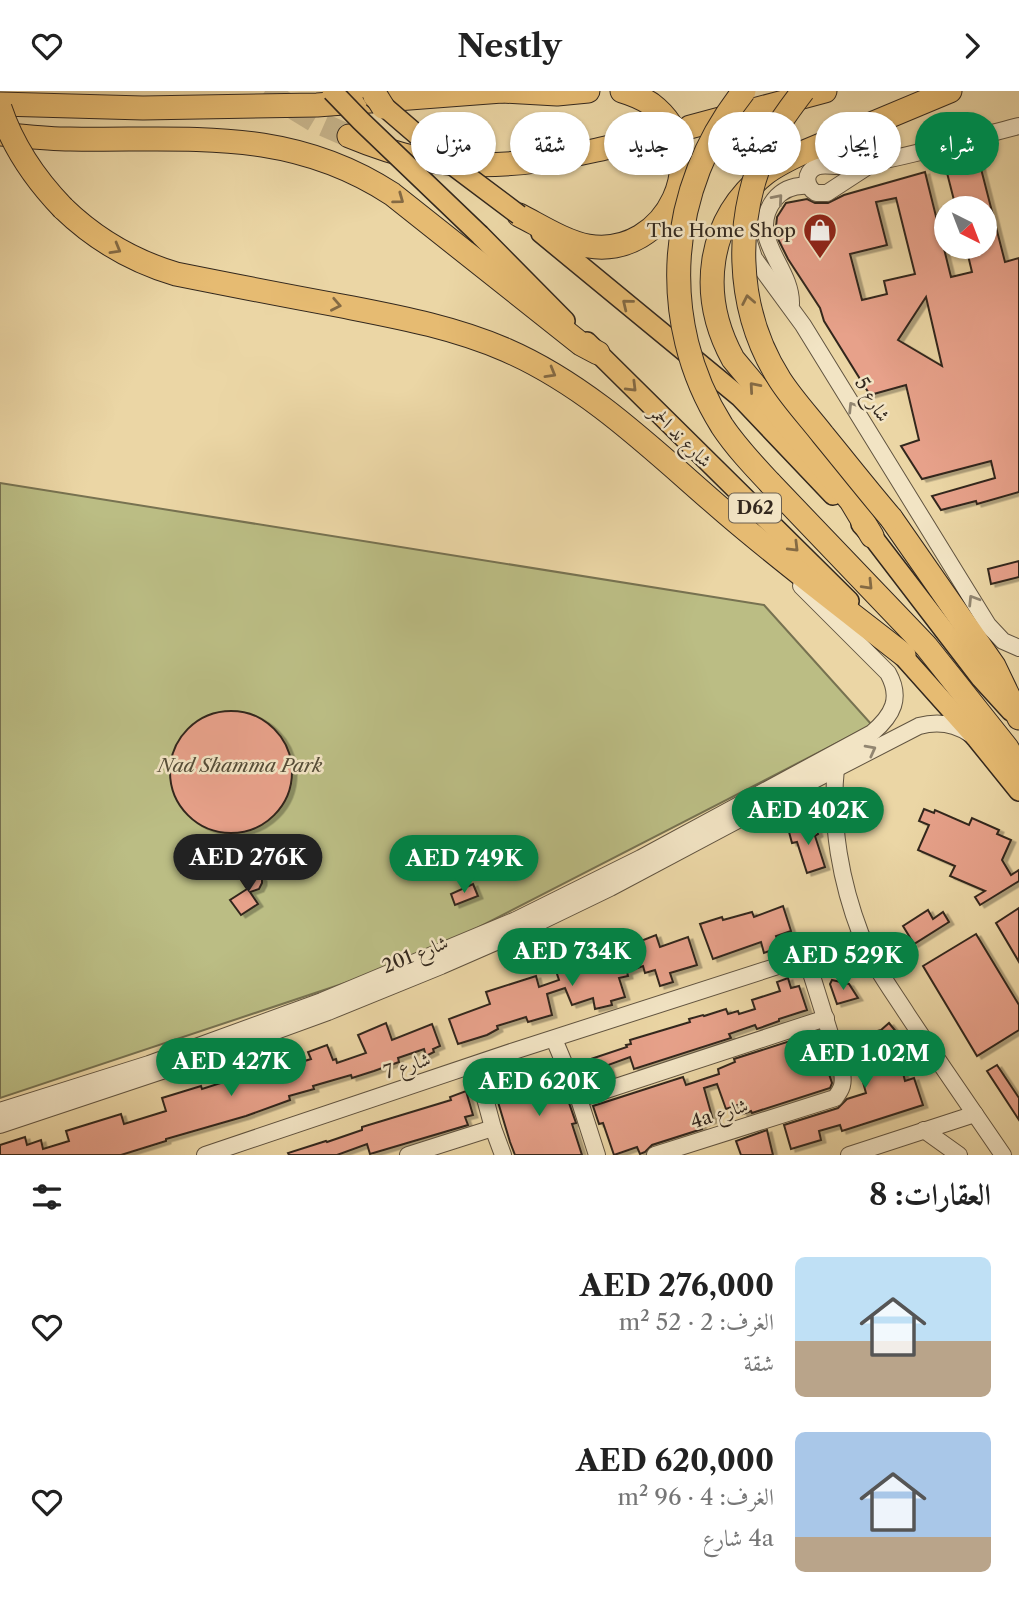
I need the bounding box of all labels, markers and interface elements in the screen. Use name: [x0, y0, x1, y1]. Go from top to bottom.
text: Nestly: [457, 26, 562, 65]
icon: heart: [28, 27, 66, 65]
icon: forward: [953, 27, 991, 65]
chip: منزل: [411, 112, 496, 175]
chip: شقة: [510, 112, 590, 175]
chip: جديد: [604, 112, 694, 175]
chip: تصفية: [708, 112, 801, 175]
chip: إيجار: [815, 112, 901, 175]
chip: شراء: [915, 112, 999, 175]
one-way arrow: [391, 190, 404, 203]
one-way arrow: [770, 194, 782, 207]
north arrow: [934, 196, 998, 259]
map controls: [934, 196, 997, 259]
shop icon: The Home Shop: [801, 211, 839, 260]
place label: The Home Shop: [647, 219, 796, 242]
one-way arrow: [109, 241, 122, 254]
one-way arrow: [742, 294, 757, 306]
one-way arrow: [330, 297, 342, 312]
one-way arrow: [623, 300, 635, 313]
one-way arrow: [544, 365, 557, 378]
street label: شارع 5: [847, 373, 895, 428]
one-way arrow: [624, 379, 637, 392]
one-way arrow: [750, 382, 762, 395]
street label: شارع ند الحمر: [641, 399, 717, 475]
one-way arrow: [849, 402, 862, 415]
road number: D62: [729, 493, 781, 523]
one-way arrow: [786, 539, 798, 551]
one-way arrow: [860, 577, 873, 590]
one-way arrow: [968, 595, 981, 608]
one-way arrow: [864, 745, 876, 758]
park label: Nad Shamma Park: [156, 754, 322, 777]
pin: AED 402K: [736, 787, 880, 847]
text: AED 402K: [748, 796, 868, 824]
pin: AED 276K: [176, 835, 320, 894]
pin: AED 749K: [392, 835, 536, 895]
text: AED 276K: [189, 843, 307, 871]
text: AED 749K: [405, 844, 523, 872]
pin: AED 734K: [500, 929, 644, 988]
street label: شارع 201: [379, 931, 453, 982]
pin: AED 529K: [771, 933, 915, 992]
text: AED 734K: [513, 937, 631, 965]
text: AED 529K: [784, 941, 902, 969]
pin: AED 1.02M: [785, 1031, 945, 1090]
pin: AED 427K: [159, 1039, 303, 1098]
text: AED 1.02M: [800, 1039, 930, 1067]
text: AED 427K: [172, 1047, 290, 1075]
street label: شارع 7: [381, 1047, 434, 1088]
pin: AED 620K: [467, 1059, 611, 1118]
text: AED 620K: [479, 1067, 599, 1095]
street label: 4a شارع: [688, 1093, 752, 1137]
text: العقارات: 8: [869, 1176, 991, 1213]
icon: filters: [28, 1178, 66, 1216]
text: AED 276,000: [580, 1267, 774, 1304]
icon: home: [851, 1285, 935, 1369]
icon: heart: [28, 1308, 66, 1346]
text: الغرف: 2 · 52 m²: [619, 1308, 774, 1336]
text: شقة: [744, 1349, 774, 1377]
text: AED 620,000: [576, 1442, 774, 1479]
icon: home: [851, 1460, 935, 1544]
icon: heart: [28, 1483, 66, 1521]
text: الغرف: 4 · 96 m²: [618, 1483, 774, 1511]
text: 4a شارع: [703, 1524, 774, 1552]

